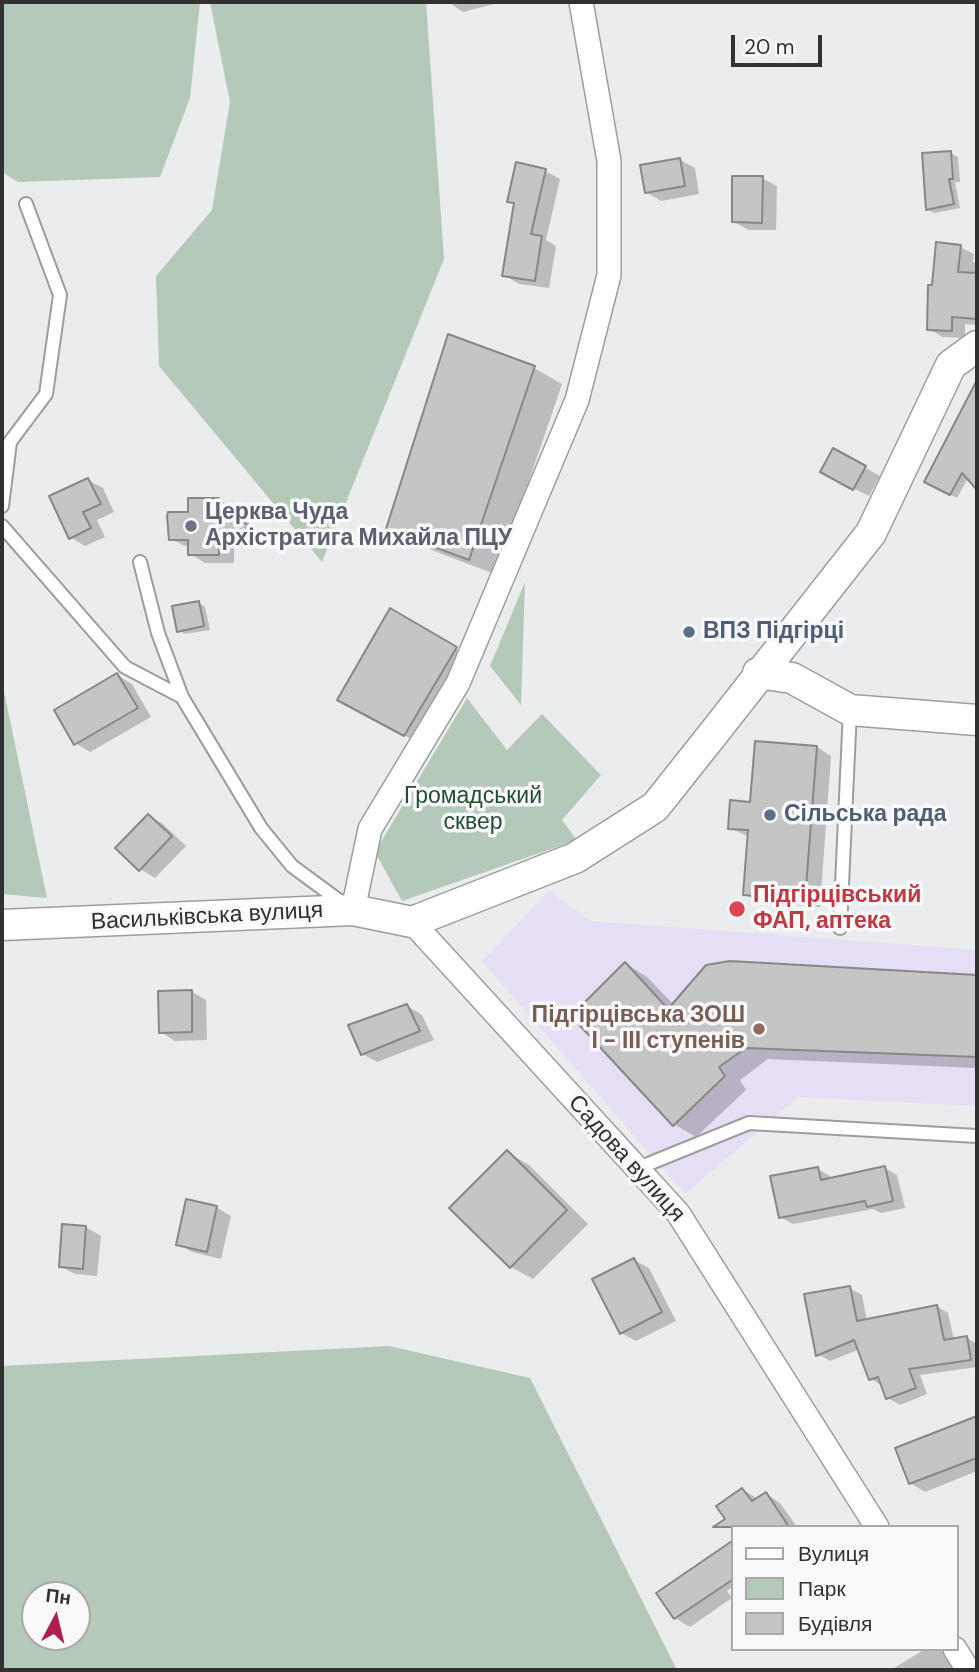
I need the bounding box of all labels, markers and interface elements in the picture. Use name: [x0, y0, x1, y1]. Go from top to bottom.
scale bar: [734, 21, 825, 65]
text: 20 m: [744, 33, 795, 61]
place label: Церква Чуда Архістратига Михайла ПЦУ: [205, 499, 512, 553]
marker: Церква Чуда Архістратига Михайла ПЦУ: [183, 518, 199, 534]
place label: ВПЗ Підгірці: [703, 618, 844, 646]
marker: ВПЗ Підгірці: [681, 624, 697, 640]
park label: Громадський сквер: [404, 783, 542, 837]
place label: Сільська рада: [784, 801, 947, 829]
marker: Сільська рада: [762, 807, 778, 823]
place label: Підгірцівський ФАП, аптека: [753, 882, 921, 936]
street label: Васильківська вулиця: [90, 897, 324, 937]
marker: Підгірцівський ФАП, аптека: [727, 899, 747, 919]
place label: Підгірцівська ЗОШ І - ІІІ ступенів: [532, 1002, 745, 1056]
marker: Підгірцівська ЗОШ І - ІІІ ступенів: [751, 1021, 767, 1037]
street label: Садова вулиця: [562, 1090, 690, 1228]
legend: [730, 1525, 958, 1651]
text: Вулиця: [798, 1540, 869, 1568]
text: Парк: [798, 1575, 846, 1603]
north arrow: [21, 1581, 91, 1651]
text: Пн: [44, 1583, 72, 1611]
text: Будівля: [798, 1610, 872, 1638]

